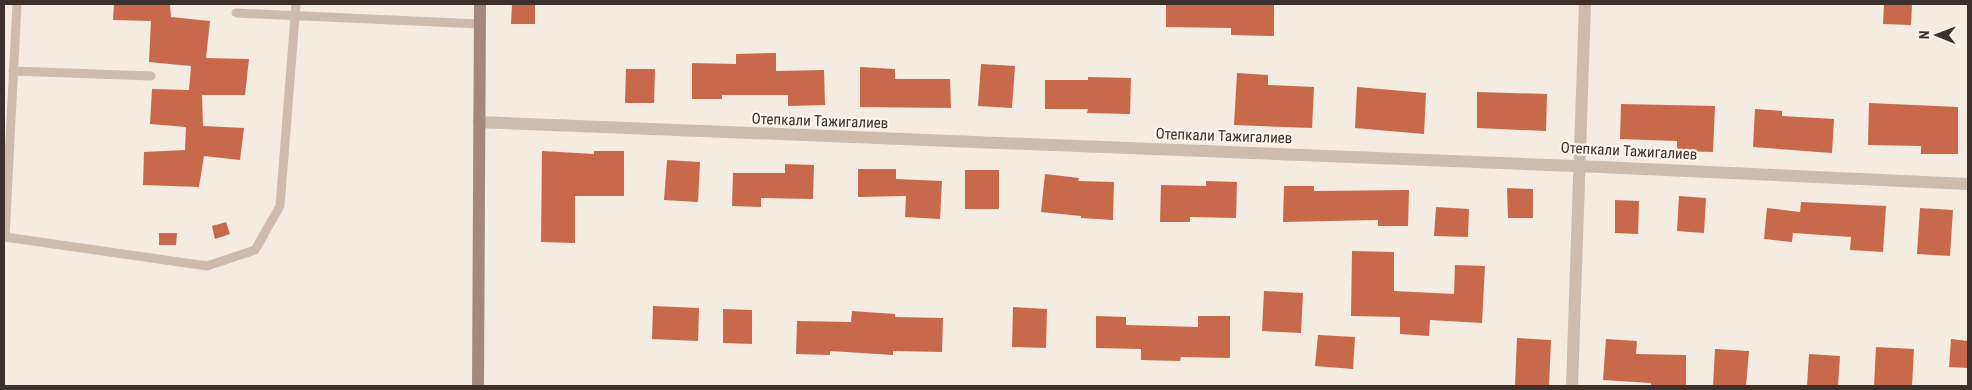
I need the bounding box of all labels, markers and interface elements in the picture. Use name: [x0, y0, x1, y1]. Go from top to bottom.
north arrow: [1912, 10, 1962, 60]
text: N: [1916, 30, 1932, 39]
street label: Отепкали Тажигалиев: [751, 110, 889, 132]
street label: Отепкали Тажигалиев: [1155, 125, 1293, 147]
street label: Отепкали Тажигалиев: [1560, 138, 1698, 164]

